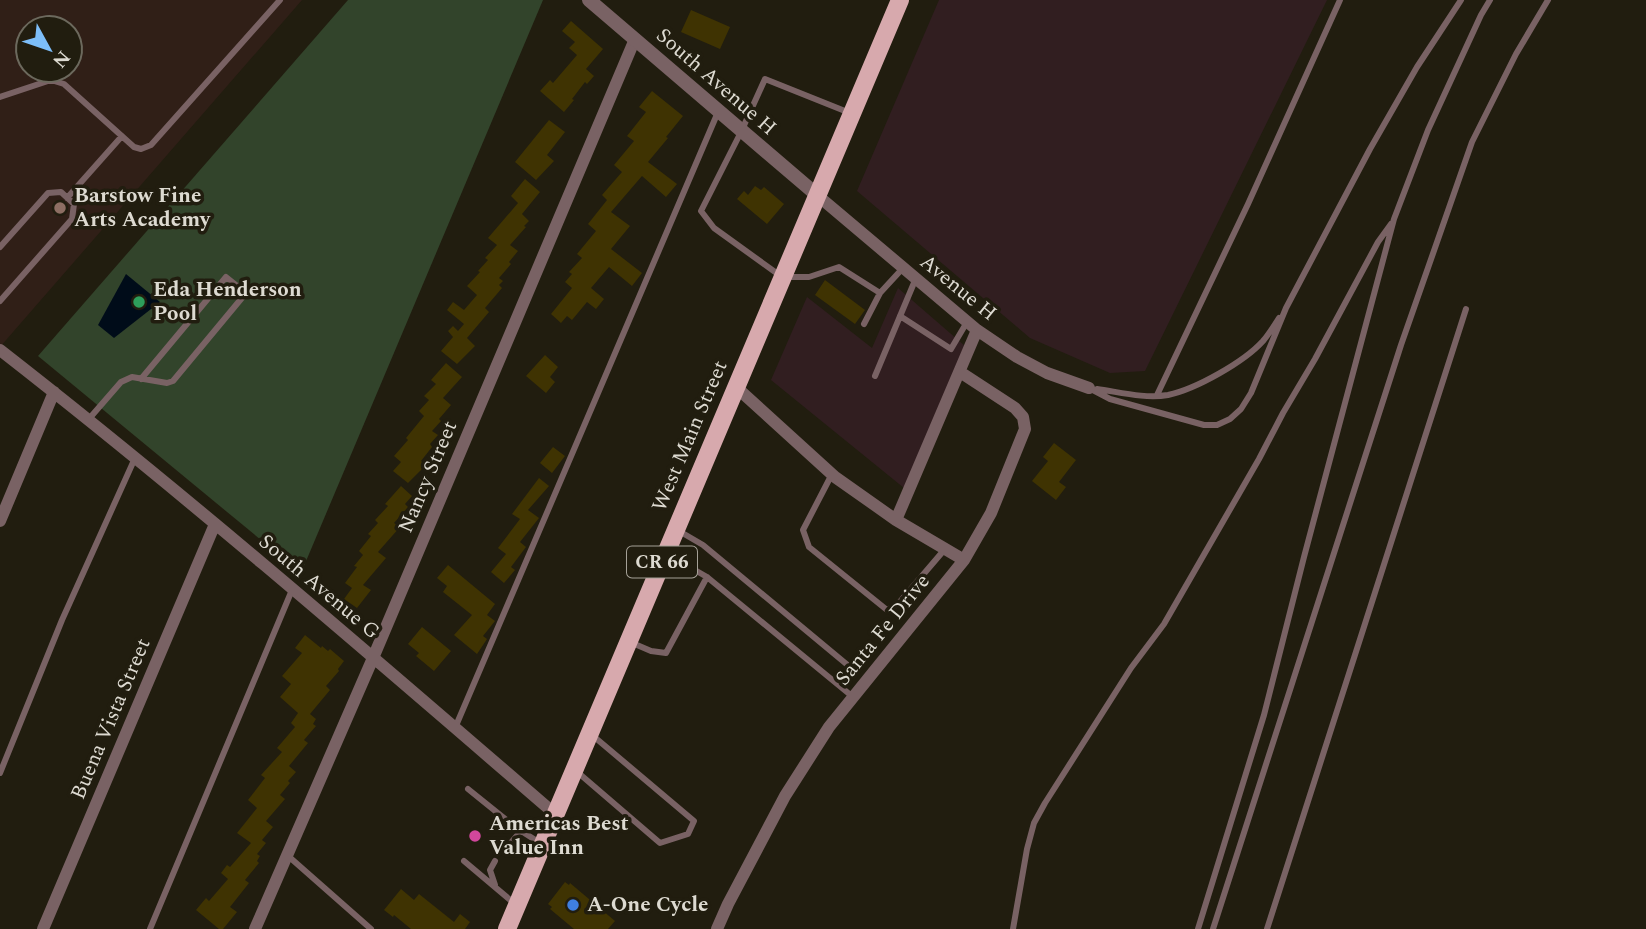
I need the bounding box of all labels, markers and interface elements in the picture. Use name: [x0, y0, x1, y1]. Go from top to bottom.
north arrow: [14, 14, 84, 84]
street label: South Avenue H: [648, 20, 784, 144]
text: N: [45, 44, 77, 74]
place label: Barstow Fine Arts Academy: [74, 180, 211, 236]
marker: Barstow Fine Arts Academy: [52, 200, 68, 216]
street label: Avenue H: [912, 247, 1004, 329]
place label: Eda Henderson Pool: [153, 274, 302, 330]
marker: Eda Henderson Pool: [131, 294, 147, 310]
street label: West Main Street: [644, 355, 736, 517]
street label: Nancy Street: [390, 416, 466, 538]
street label: South Avenue G: [251, 526, 387, 648]
road number: CR 66: [627, 547, 697, 578]
street label: Santa Fe Drive: [828, 567, 938, 693]
street label: Buena Vista Street: [63, 633, 159, 805]
place label: Americas Best Value Inn: [489, 808, 629, 864]
marker: Americas Best Value Inn: [467, 828, 483, 844]
place label: A-One Cycle: [587, 889, 708, 921]
marker: A-One Cycle: [565, 897, 581, 913]

